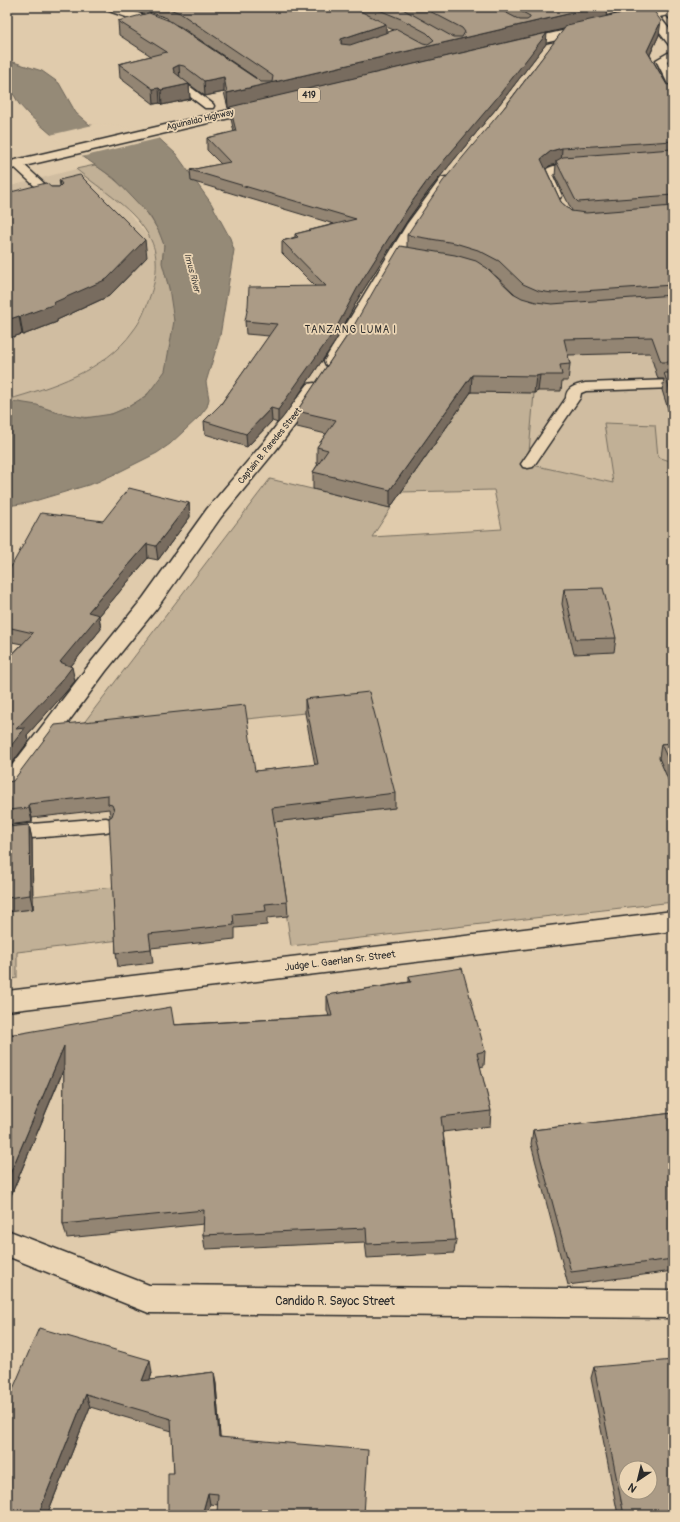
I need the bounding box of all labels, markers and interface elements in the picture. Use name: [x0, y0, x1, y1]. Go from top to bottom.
road number: 419: [298, 88, 320, 102]
street label: Aguinaldo Highway: [165, 107, 235, 133]
water label: Imus River: [182, 252, 203, 295]
district label: TANZANG LUMA I: [305, 324, 397, 336]
street label: Captain B. Paredes Street: [236, 405, 304, 486]
street label: Judge L. Gaerlan Sr. Street: [284, 948, 397, 974]
street label: Candido R. Sayoc Street: [275, 1294, 395, 1309]
north arrow: [618, 1460, 658, 1500]
text: N: [625, 1480, 639, 1495]

